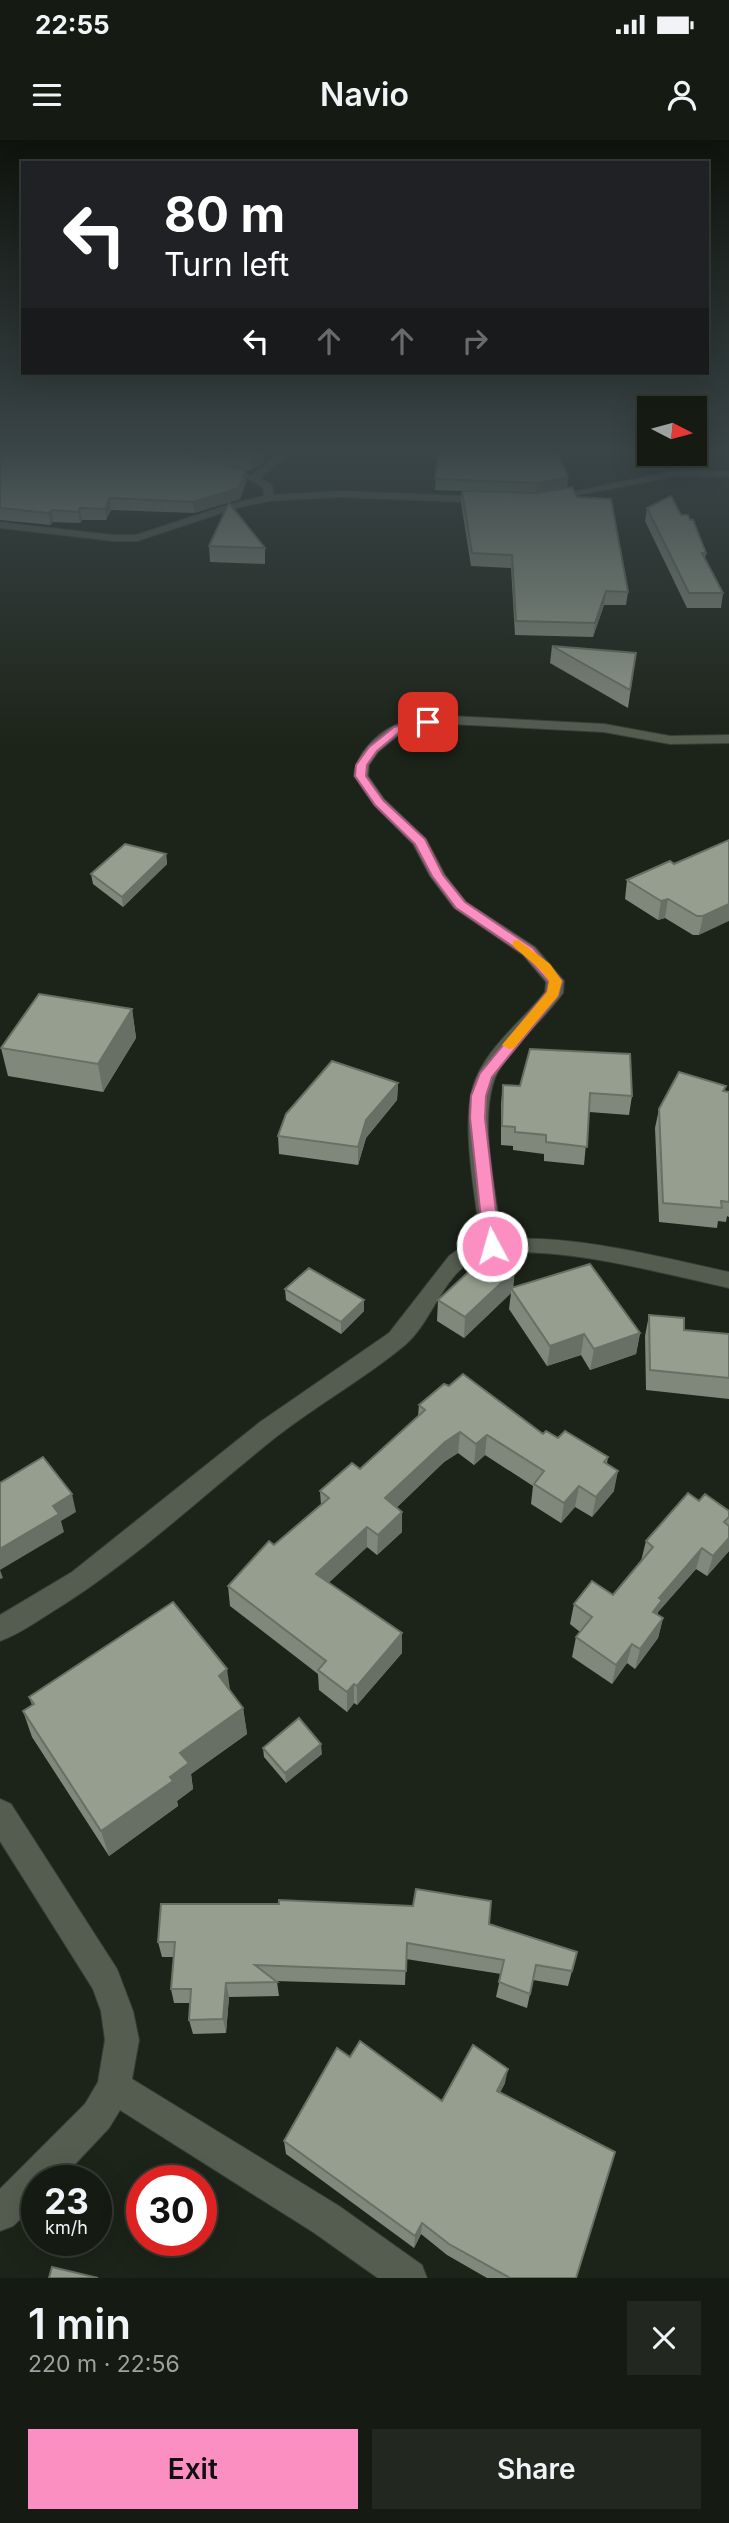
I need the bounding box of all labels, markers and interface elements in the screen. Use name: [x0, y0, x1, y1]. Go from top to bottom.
text: 22:55: [35, 9, 110, 40]
text: Navio: [320, 75, 409, 114]
icon: menu: [28, 76, 66, 114]
icon: person: [663, 76, 701, 114]
text: 80 m: [164, 185, 285, 244]
icon: left: [49, 189, 140, 280]
text: Turn left: [164, 245, 289, 284]
icon: left: [237, 322, 275, 360]
icon: ahead: [310, 322, 348, 360]
icon: ahead: [383, 322, 421, 360]
icon: right: [456, 322, 494, 360]
north arrow: [637, 396, 707, 466]
map controls: [637, 396, 707, 466]
pin: [398, 692, 458, 752]
icon: arrive: [409, 703, 447, 741]
position arrow: [455, 1209, 529, 1283]
speed limit sign: 30: [126, 2165, 217, 2256]
text: 23: [44, 2180, 89, 2222]
text: km/h: [45, 2217, 88, 2238]
text: 1 min: [28, 2298, 131, 2349]
button: close: [627, 2301, 701, 2375]
text: 220 m · 22:56: [28, 2350, 180, 2378]
button: Exit: [28, 2429, 358, 2509]
button: Share: [372, 2429, 701, 2509]

